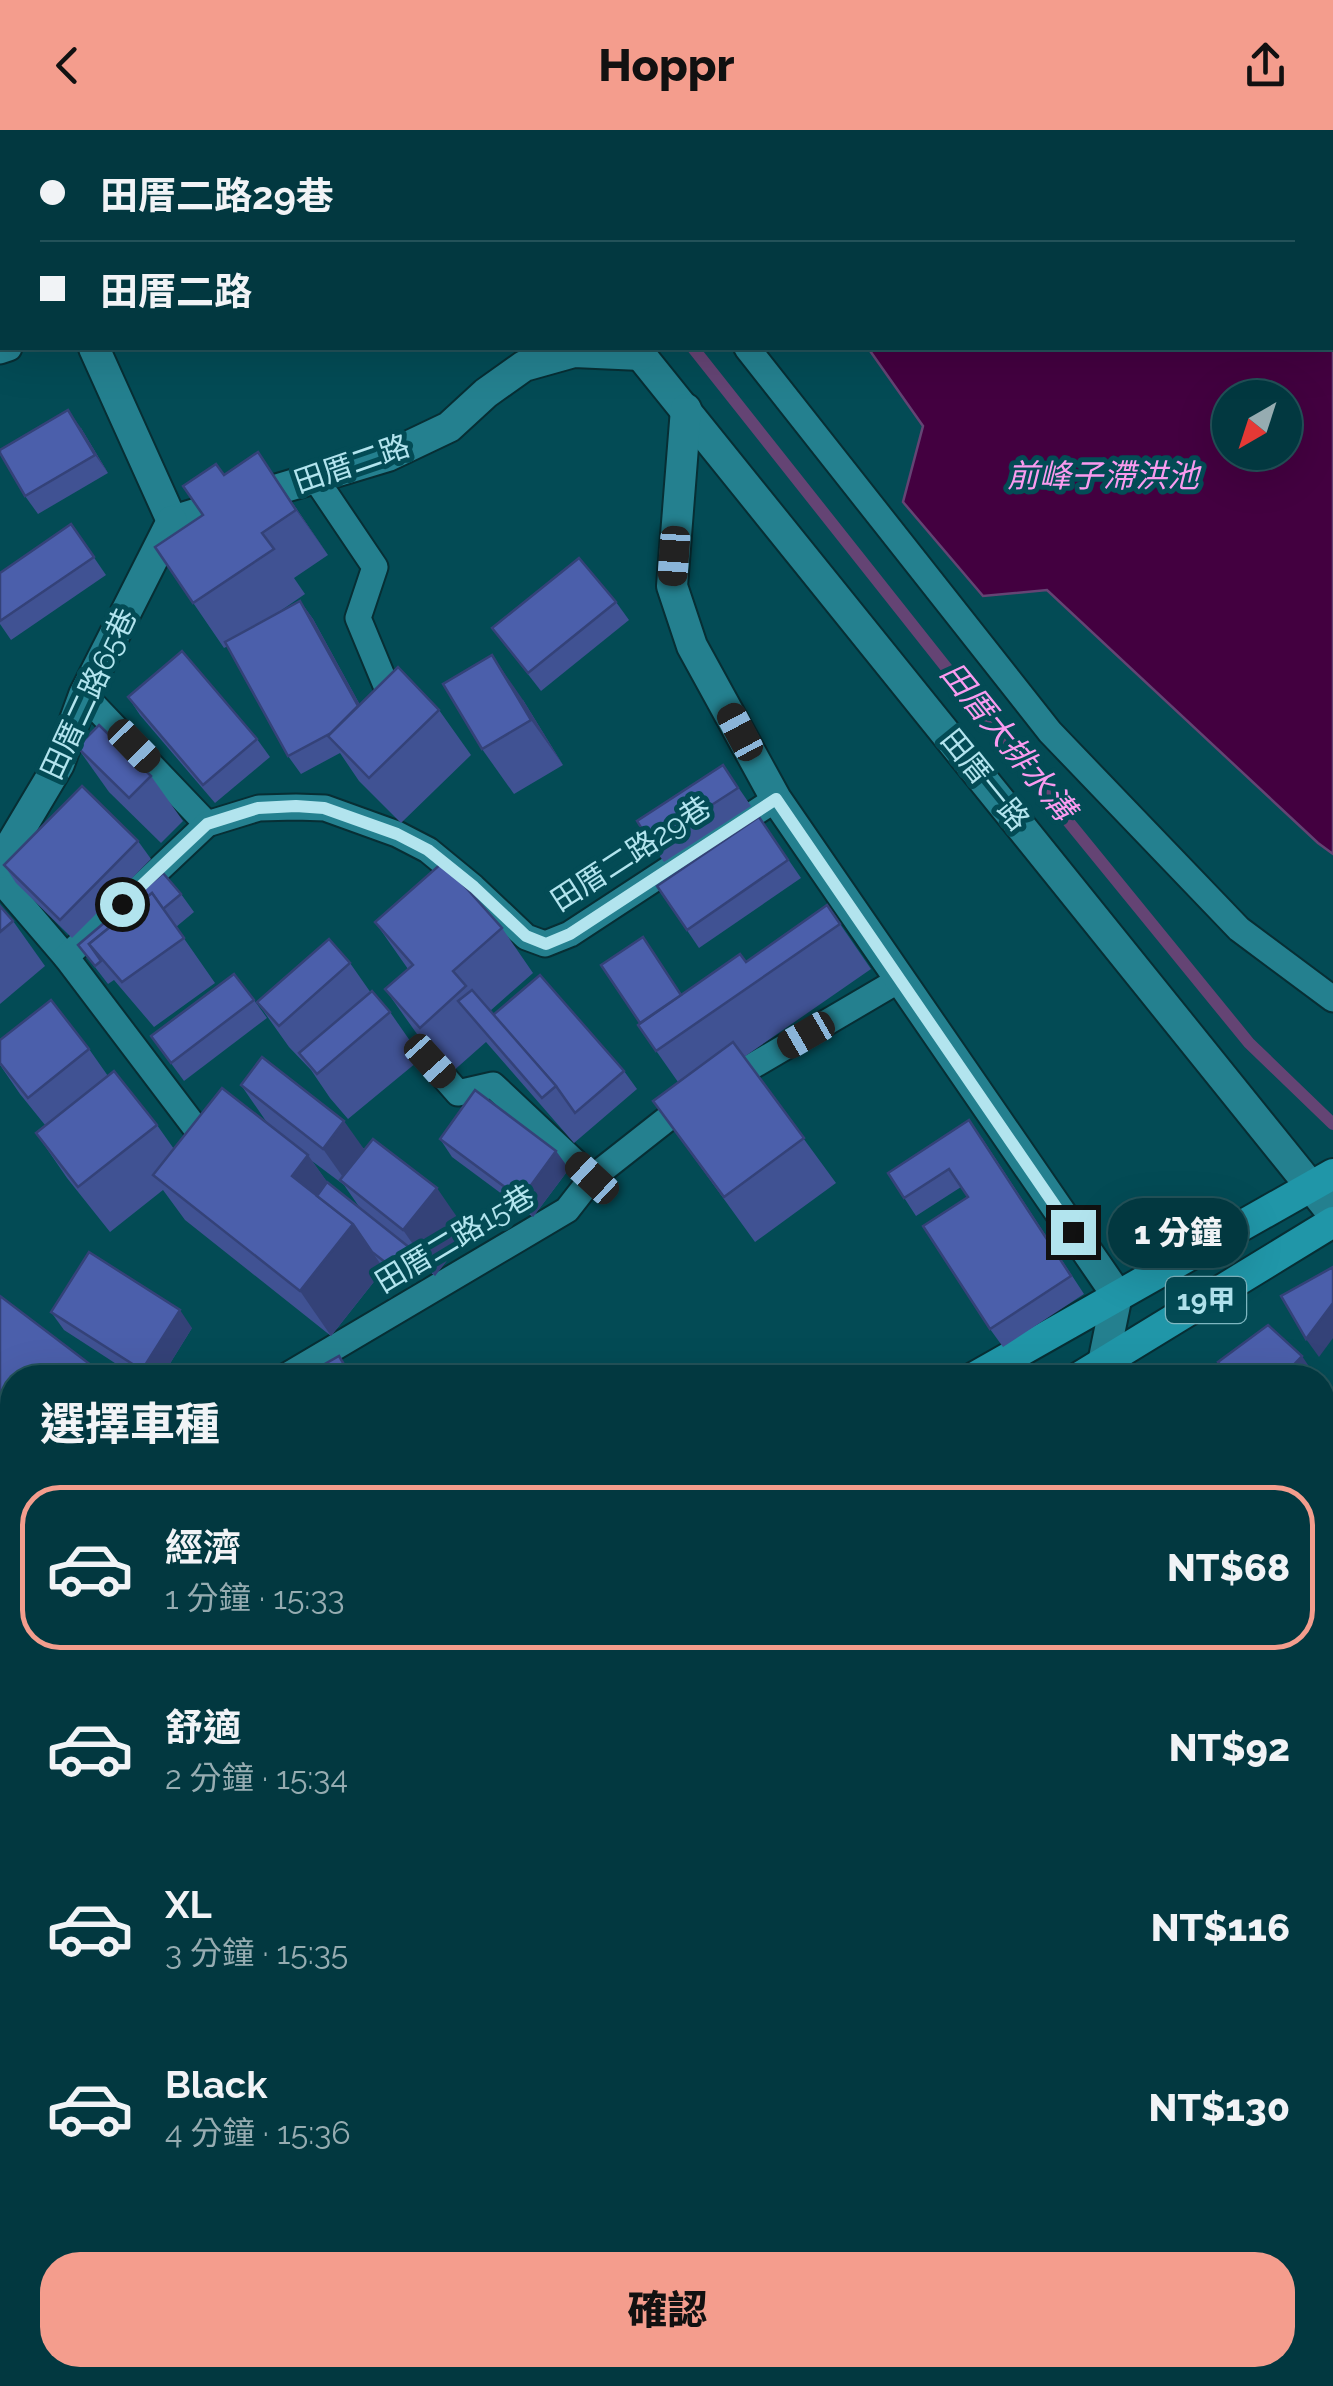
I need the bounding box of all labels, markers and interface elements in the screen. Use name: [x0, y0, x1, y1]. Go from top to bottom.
icon: back: [40, 38, 95, 93]
icon: share: [1238, 38, 1293, 93]
text: Hoppr: [598, 39, 735, 92]
text: 田厝二路29巷: [100, 173, 334, 218]
text: 田厝二路: [100, 269, 252, 314]
north arrow: [1212, 380, 1302, 470]
map controls: [1212, 380, 1302, 470]
street label: 田厝二路: [289, 427, 414, 500]
water label: 前峰子滯洪池: [1007, 457, 1202, 494]
car: [657, 525, 691, 587]
street label: 田厝二路65巷: [34, 603, 143, 785]
water label: 田厝大排水溝: [934, 654, 1086, 830]
car: [713, 698, 767, 766]
car: [102, 714, 166, 778]
street label: 田厝一路: [934, 722, 1037, 837]
street label: 田厝二路29巷: [544, 789, 717, 918]
route start: [100, 882, 145, 927]
car: [773, 1007, 839, 1063]
car: [399, 1029, 461, 1093]
car: [560, 1147, 624, 1209]
street label: 田厝二路15巷: [369, 1177, 541, 1300]
callout: 1 分鐘: [1108, 1197, 1248, 1267]
route end: [1051, 1210, 1096, 1255]
text: 1 分鐘: [1134, 1214, 1222, 1251]
road number: 19甲: [1166, 1277, 1246, 1323]
text: 選擇車種: [40, 1398, 220, 1451]
icon: car: [45, 1523, 135, 1613]
text: 經濟: [165, 1525, 241, 1570]
text: NT$68: [1167, 1545, 1290, 1590]
text: 1 分鐘 · 15:33: [165, 1579, 345, 1616]
icon: car: [45, 1703, 135, 1793]
text: 舒適: [165, 1705, 241, 1750]
text: NT$92: [1169, 1725, 1290, 1770]
text: 2 分鐘 · 15:34: [165, 1759, 348, 1796]
text: XL: [165, 1882, 212, 1927]
icon: car: [45, 1883, 135, 1973]
text: NT$116: [1151, 1905, 1290, 1950]
text: 3 分鐘 · 15:35: [165, 1934, 348, 1971]
text: Black: [165, 2062, 267, 2107]
icon: car: [45, 2063, 135, 2153]
text: NT$130: [1149, 2085, 1290, 2130]
text: 4 分鐘 · 15:36: [165, 2114, 351, 2151]
button: 確認: [40, 2252, 1295, 2367]

